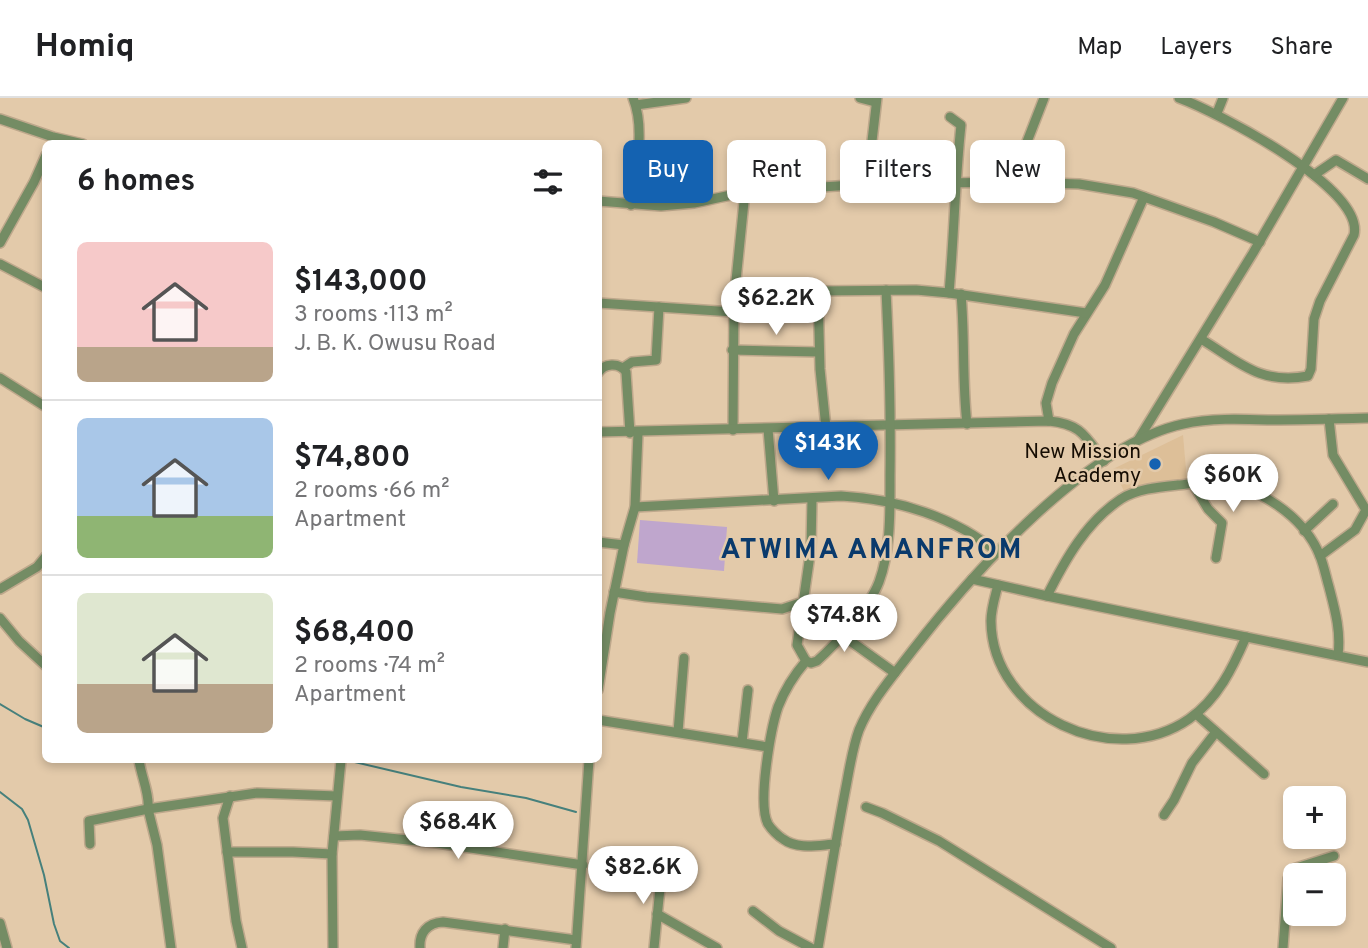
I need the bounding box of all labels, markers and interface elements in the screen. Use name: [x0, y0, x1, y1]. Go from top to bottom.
text: Homiq: [35, 27, 135, 69]
text: Map: [1077, 33, 1122, 63]
text: Layers: [1160, 33, 1232, 63]
text: Share: [1270, 33, 1333, 63]
chip: Buy: [623, 140, 713, 203]
chip: Rent: [727, 140, 826, 203]
chip: Filters: [840, 140, 956, 203]
chip: New: [970, 140, 1065, 203]
icon: filters: [529, 163, 567, 201]
text: 6 homes: [77, 164, 195, 201]
text: $143,000: [294, 264, 428, 301]
icon: home: [133, 270, 217, 354]
pin: $62.2K: [719, 278, 833, 337]
text: $62.2K: [737, 285, 815, 314]
text: 3 rooms · 113 m²: [294, 301, 453, 330]
text: J. B. K. Owusu Road: [294, 330, 496, 359]
pin: $143K: [779, 422, 877, 482]
text: $143K: [794, 430, 862, 459]
place label: New Mission Academy: [1024, 439, 1141, 490]
text: $74,800: [294, 440, 410, 477]
icon: home: [133, 446, 217, 530]
pin: $60K: [1192, 454, 1274, 514]
marker: New Mission Academy: [1147, 456, 1163, 472]
text: $60K: [1203, 462, 1263, 491]
text: 2 rooms · 66 m²: [294, 477, 450, 506]
text: Apartment: [294, 506, 406, 535]
district label: ATWIMA AMANFROM: [721, 533, 1023, 569]
pin: $74.8K: [787, 594, 901, 654]
text: $74.8K: [806, 602, 882, 631]
text: $68,400: [294, 615, 415, 652]
icon: home: [133, 621, 217, 705]
text: 2 rooms · 74 m²: [294, 652, 445, 681]
text: Apartment: [294, 681, 406, 710]
map controls: [1283, 786, 1346, 926]
button: +: [1283, 786, 1346, 849]
pin: $68.4K: [401, 802, 515, 861]
text: $68.4K: [419, 809, 497, 838]
pin: $82.6K: [586, 846, 700, 906]
text: $82.6K: [604, 854, 682, 883]
button: −: [1283, 863, 1346, 926]

